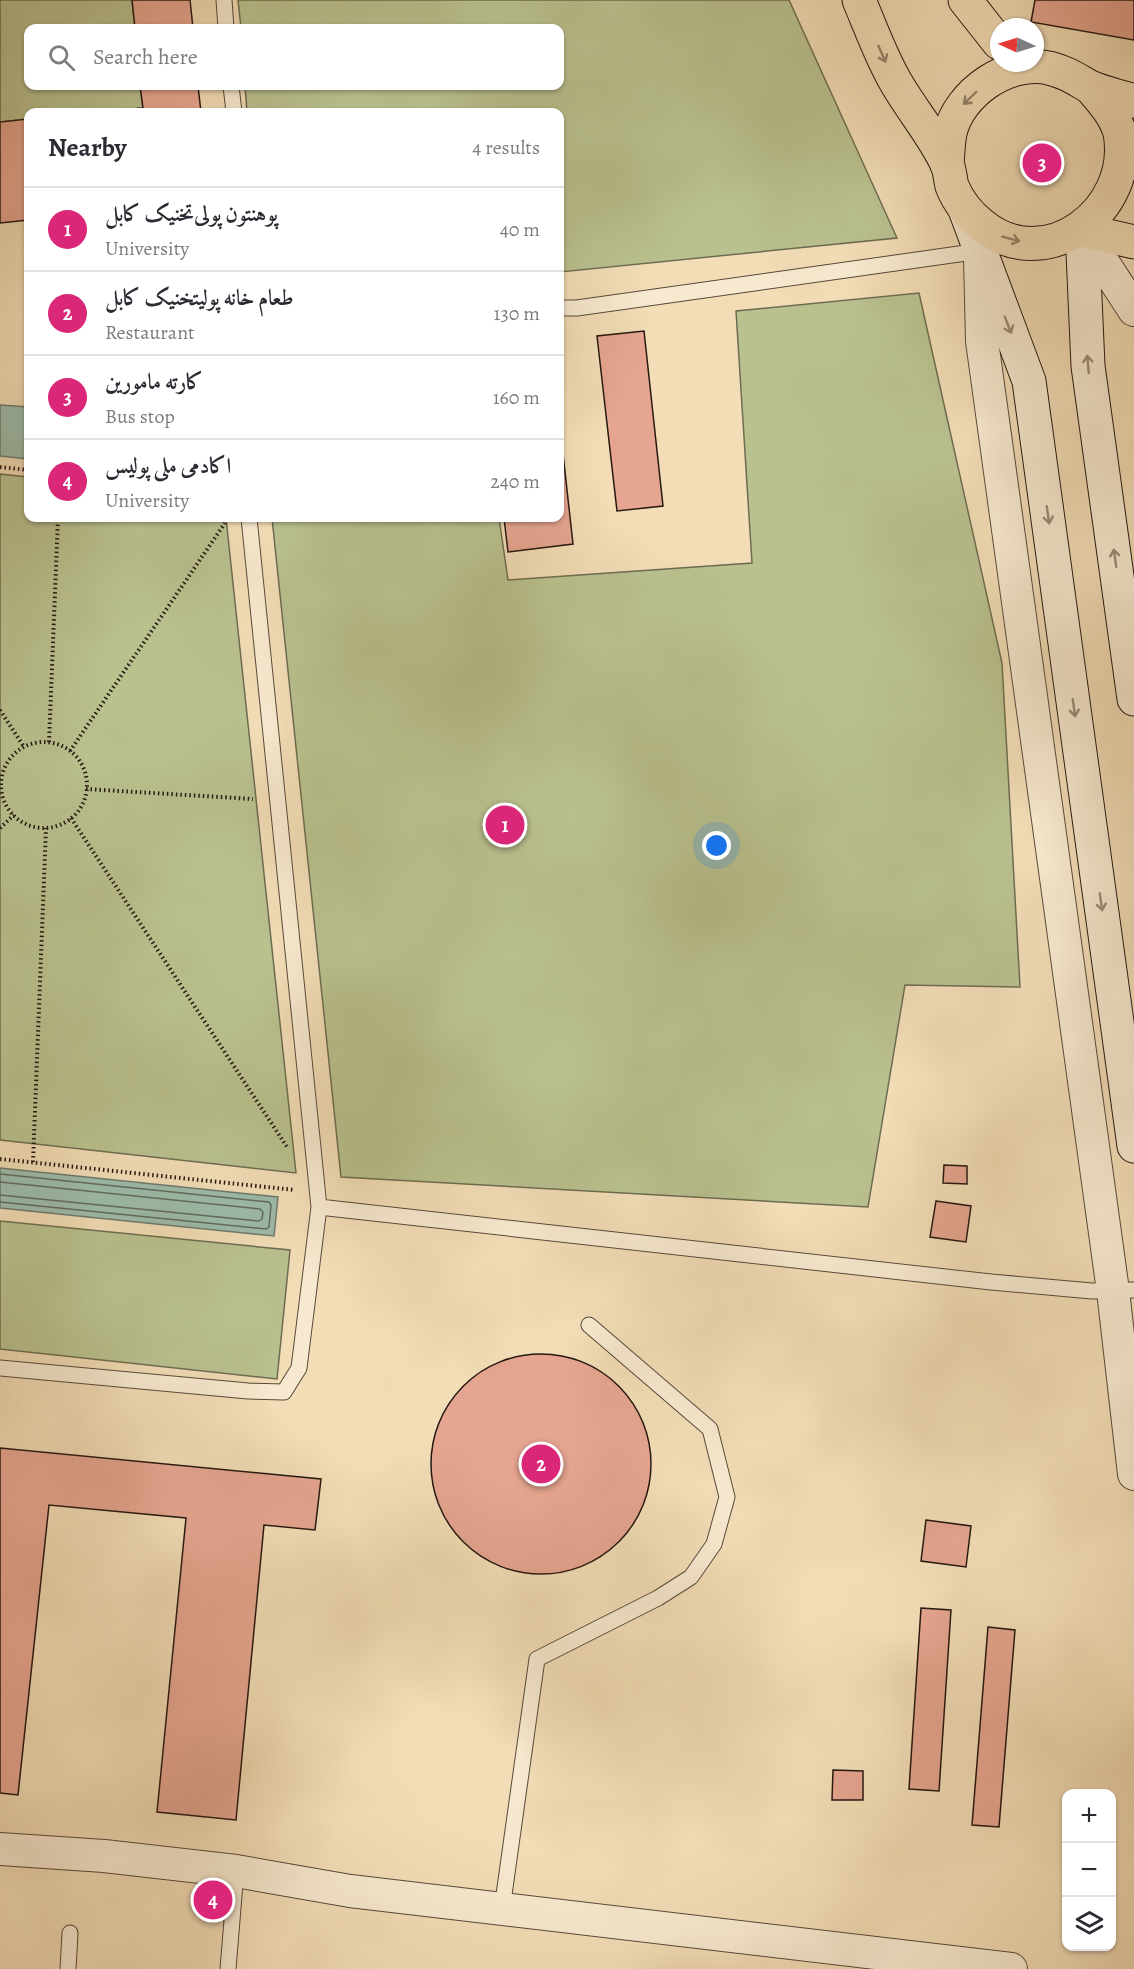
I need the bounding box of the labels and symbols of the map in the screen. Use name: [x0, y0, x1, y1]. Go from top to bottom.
north arrow: [990, 18, 1044, 72]
one-way arrow: [877, 44, 888, 62]
one-way arrow: [963, 90, 978, 105]
pin: 3: [1022, 140, 1062, 186]
one-way arrow: [1001, 234, 1020, 246]
one-way arrow: [1003, 316, 1014, 334]
one-way arrow: [1083, 355, 1094, 375]
one-way arrow: [1042, 505, 1053, 525]
one-way arrow: [1109, 548, 1120, 568]
one-way arrow: [1069, 698, 1080, 718]
pin: 1: [486, 802, 524, 848]
your location: [702, 831, 731, 860]
one-way arrow: [1095, 891, 1106, 911]
pin: 2: [522, 1442, 560, 1486]
pin: 4: [194, 1878, 232, 1922]

